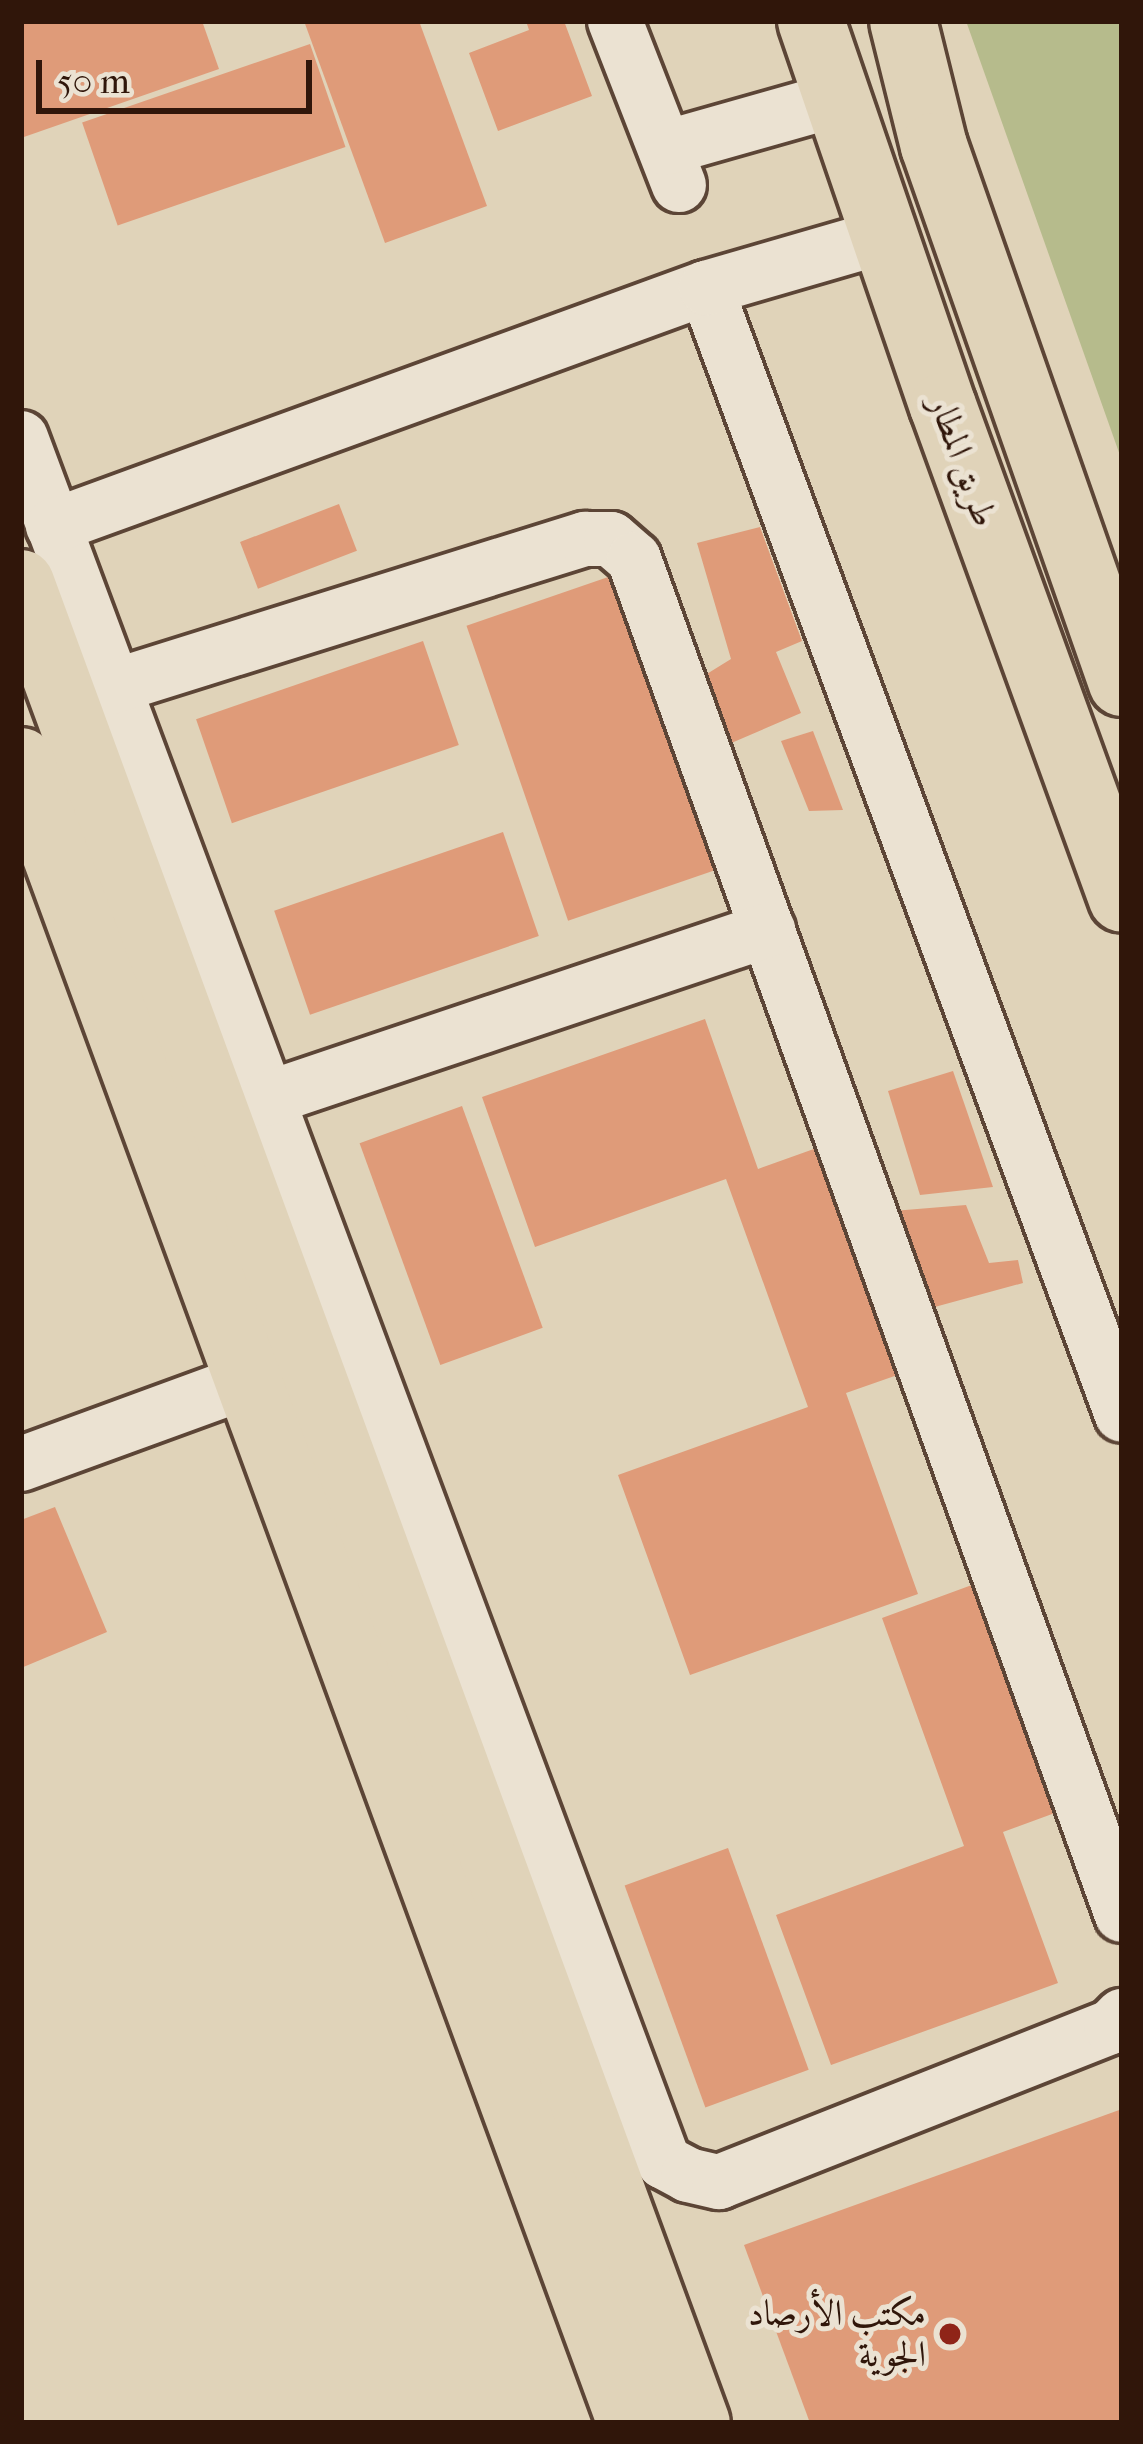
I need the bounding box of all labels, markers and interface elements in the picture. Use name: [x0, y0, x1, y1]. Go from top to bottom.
scale bar: [42, 36, 318, 110]
text: 50 m: [57, 60, 130, 102]
street label: طريق المطار: [919, 389, 1007, 533]
place label: مكتب الأرصاد الجوية: [748, 2291, 926, 2376]
marker: مكتب الأرصاد الجوية: [937, 2321, 963, 2347]

